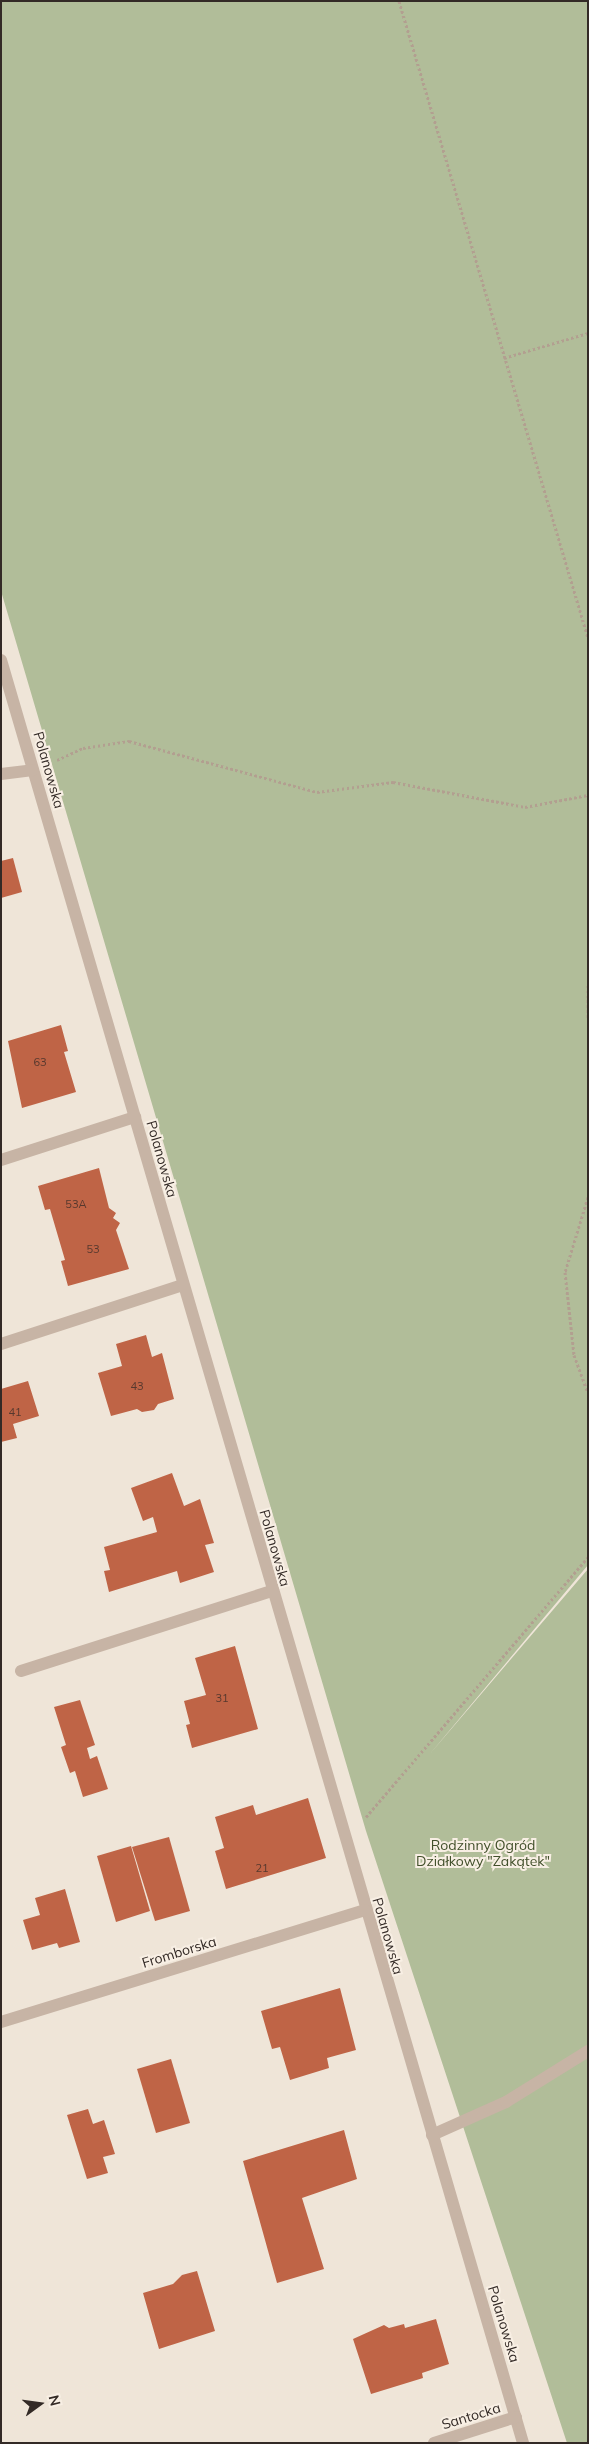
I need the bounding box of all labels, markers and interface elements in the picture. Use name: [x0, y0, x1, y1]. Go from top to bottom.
street label: Polanowska: [30, 730, 68, 810]
house number: 63: [33, 1055, 47, 1069]
street label: Polanowska: [143, 1119, 181, 1199]
house number: 53A: [65, 1197, 87, 1211]
house number: 53: [86, 1242, 100, 1256]
house number: 43: [130, 1379, 144, 1393]
house number: 41: [8, 1405, 22, 1419]
street label: Polanowska: [256, 1508, 294, 1588]
house number: 31: [215, 1691, 229, 1705]
park label: Rodzinny Ogród Działkowy "Zakątek": [416, 1837, 550, 1870]
house number: 21: [255, 1861, 269, 1875]
street label: Polanowska: [369, 1896, 407, 1976]
street label: Fromborska: [140, 1933, 218, 1971]
street label: Polanowska: [484, 2284, 524, 2364]
north arrow: [15, 2379, 65, 2429]
text: N: [45, 2393, 65, 2408]
street label: Santocka: [440, 2399, 502, 2433]

